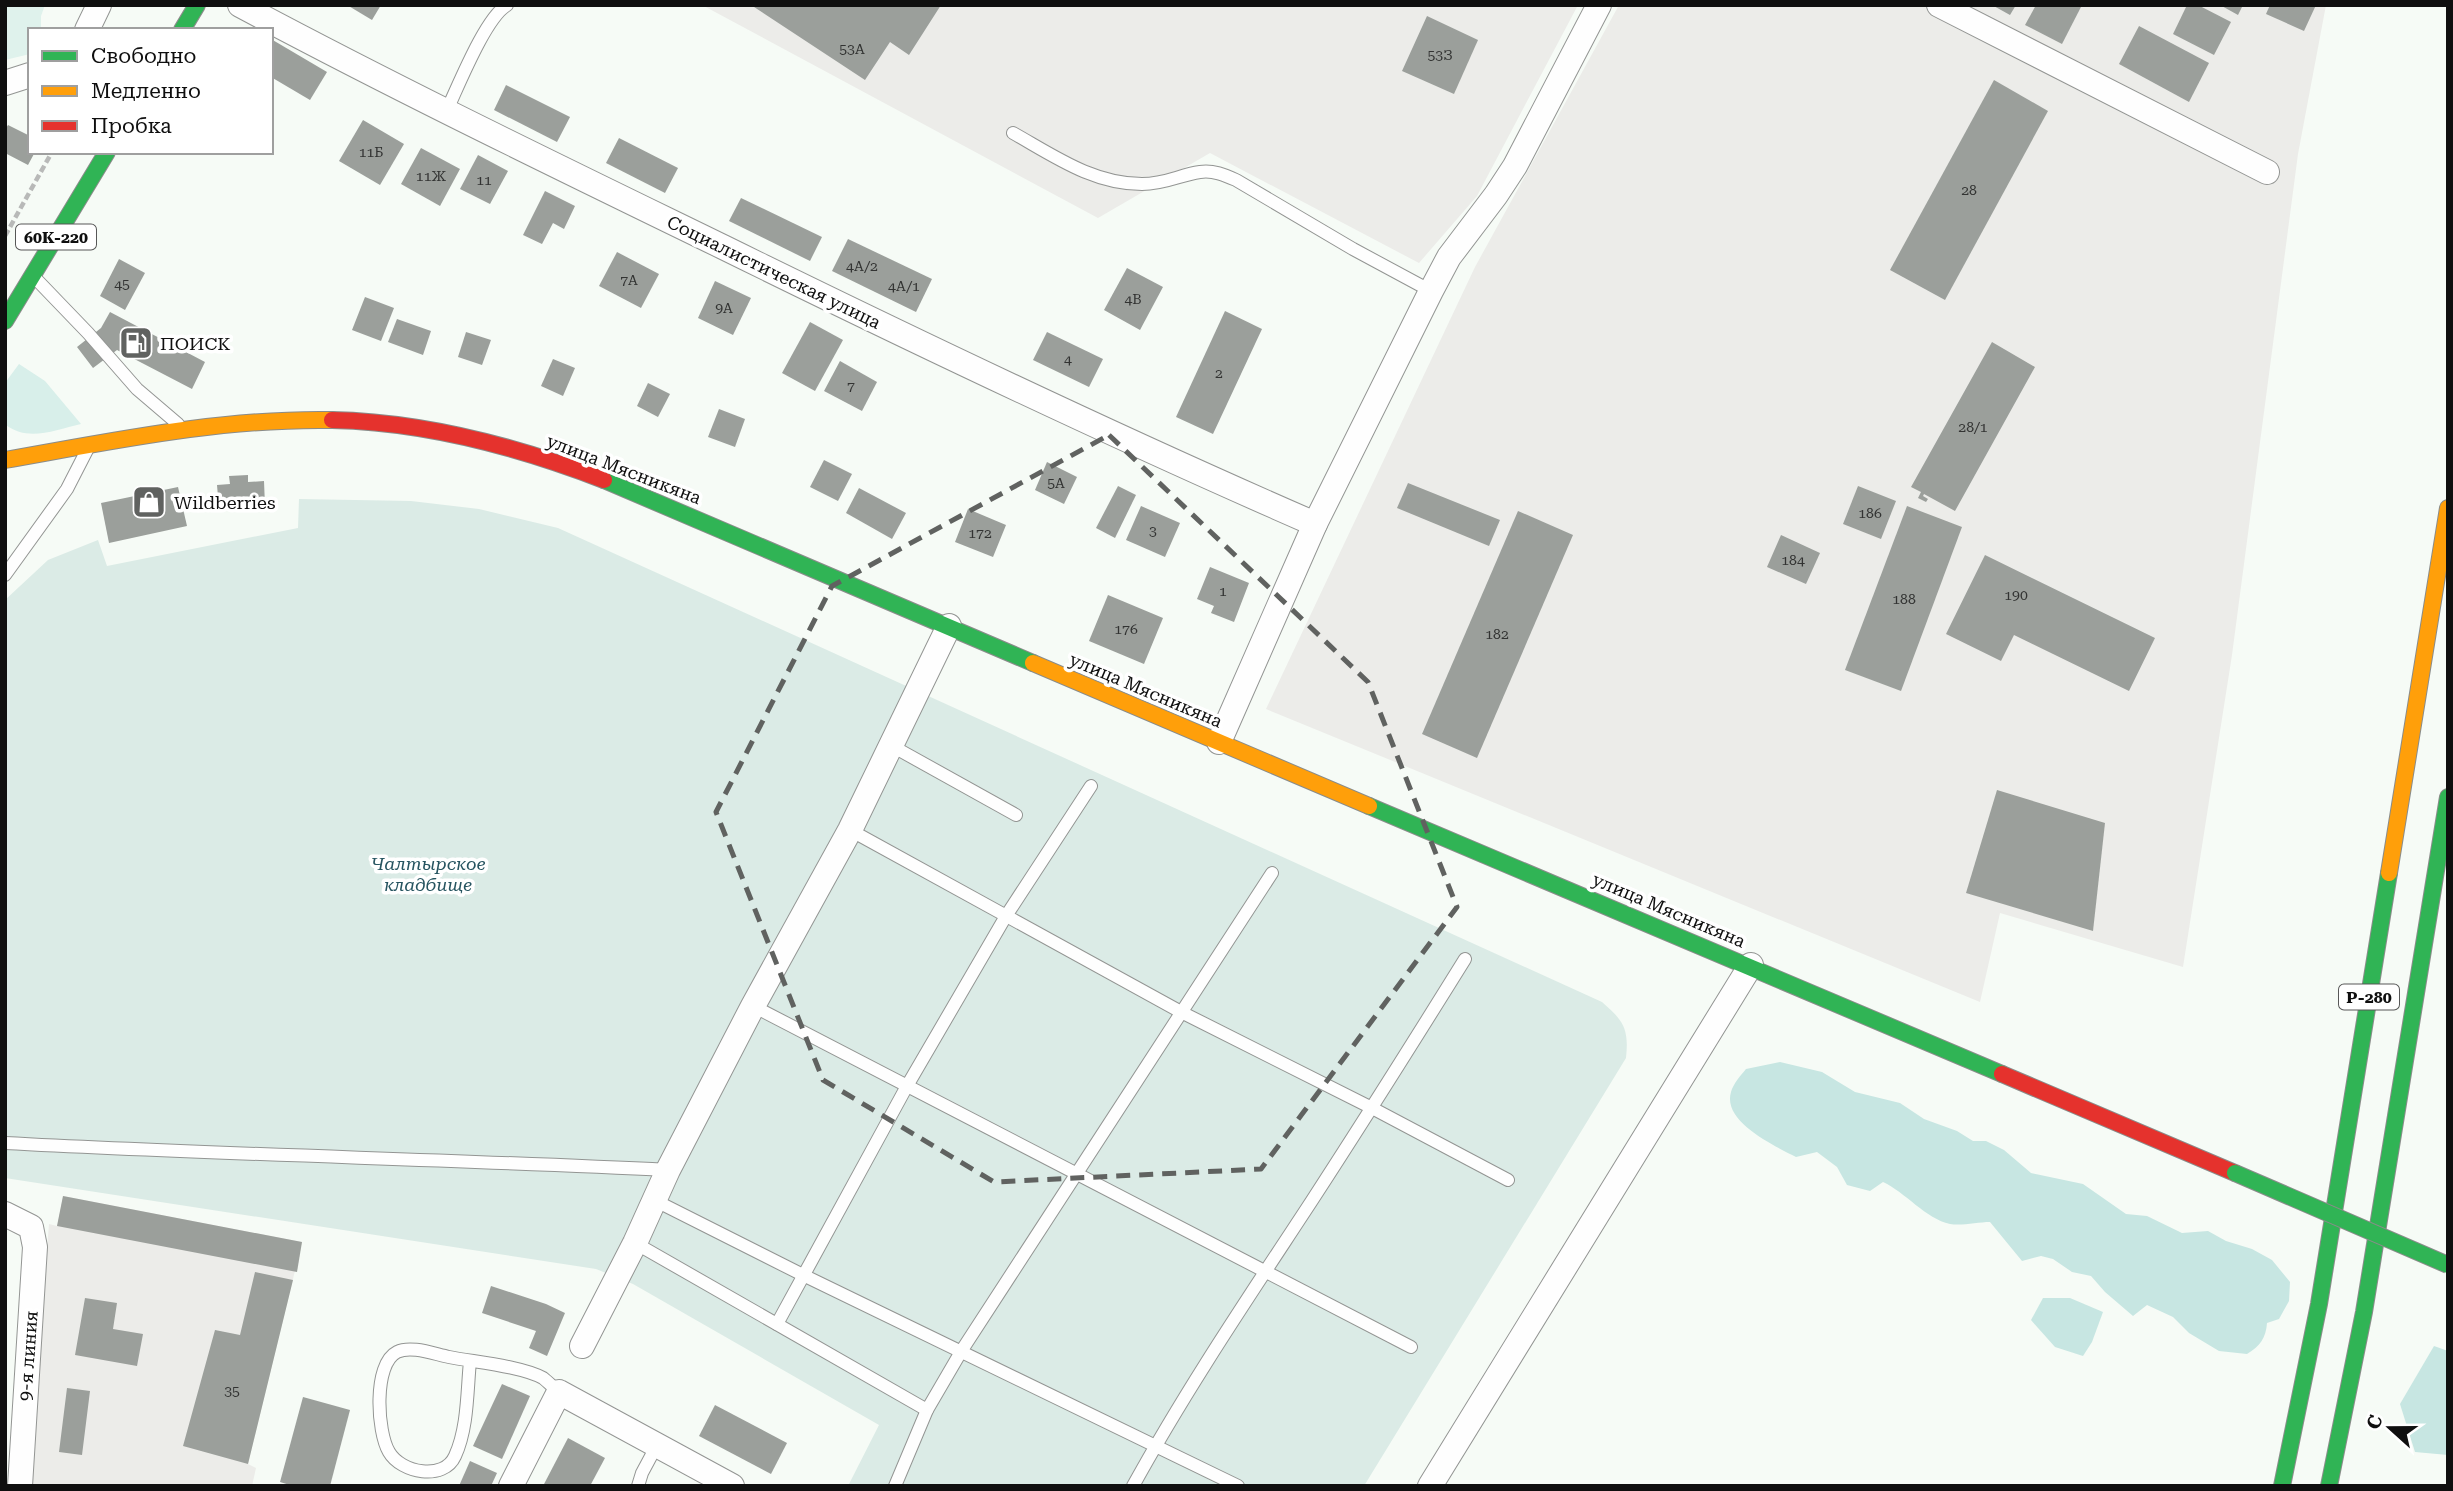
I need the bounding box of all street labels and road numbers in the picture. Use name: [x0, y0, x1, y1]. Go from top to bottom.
street label: Социалистическая улица: [664, 211, 885, 333]
road number: 60К-220: [16, 224, 96, 249]
street label: улица Мясникяна: [544, 430, 704, 508]
street label: улица Мясникяна: [1066, 648, 1226, 732]
street label: улица Мясникяна: [1589, 868, 1749, 952]
road number: Р-280: [2339, 984, 2399, 1009]
street label: 9-я линия: [14, 1310, 42, 1402]

